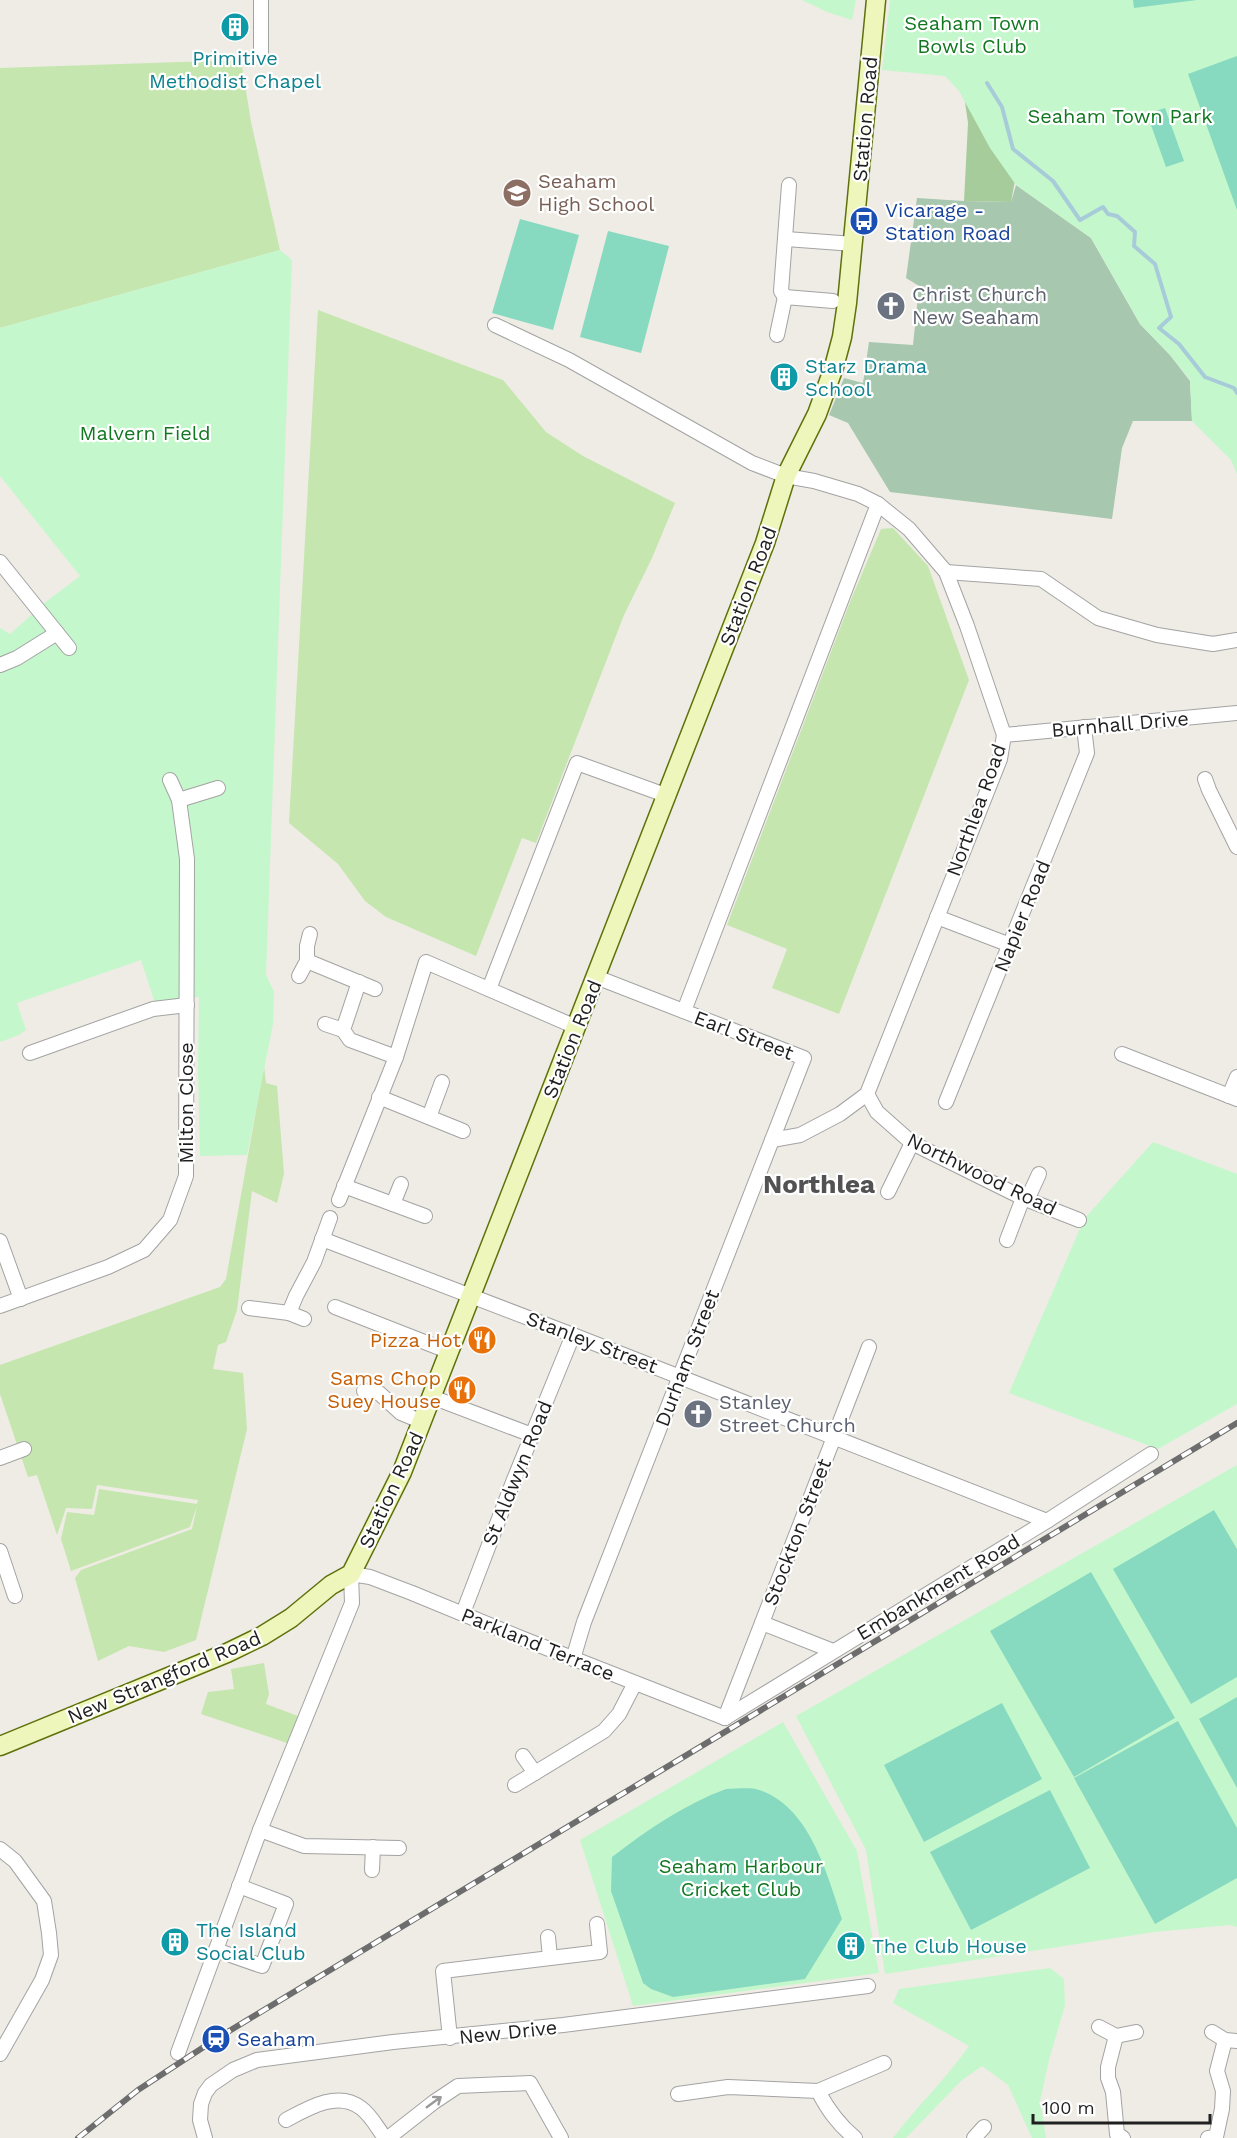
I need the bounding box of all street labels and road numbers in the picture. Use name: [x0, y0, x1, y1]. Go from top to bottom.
street label: Station Road: [848, 55, 882, 183]
street label: Station Road: [714, 523, 782, 649]
street label: Burnhall Drive: [1050, 706, 1190, 742]
street label: Northlea Road: [941, 741, 1011, 879]
street label: Napier Road: [989, 857, 1055, 975]
street label: Station Road: [537, 976, 607, 1102]
street label: Earl Street: [691, 1005, 798, 1065]
street label: Milton Close: [174, 1042, 198, 1164]
street label: Northwood Road: [903, 1127, 1061, 1221]
street label: Durham Street: [650, 1286, 724, 1430]
street label: Stanley Street: [523, 1306, 662, 1378]
street label: St Aldwyn Road: [477, 1397, 557, 1549]
street label: Station Road: [354, 1428, 428, 1552]
street label: Stockton Street: [758, 1455, 836, 1609]
street label: Embankment Road: [852, 1529, 1024, 1645]
street label: Parkland Terrace: [458, 1602, 618, 1686]
street label: New Strangford Road: [64, 1625, 264, 1729]
street label: New Drive: [458, 2015, 558, 2049]

